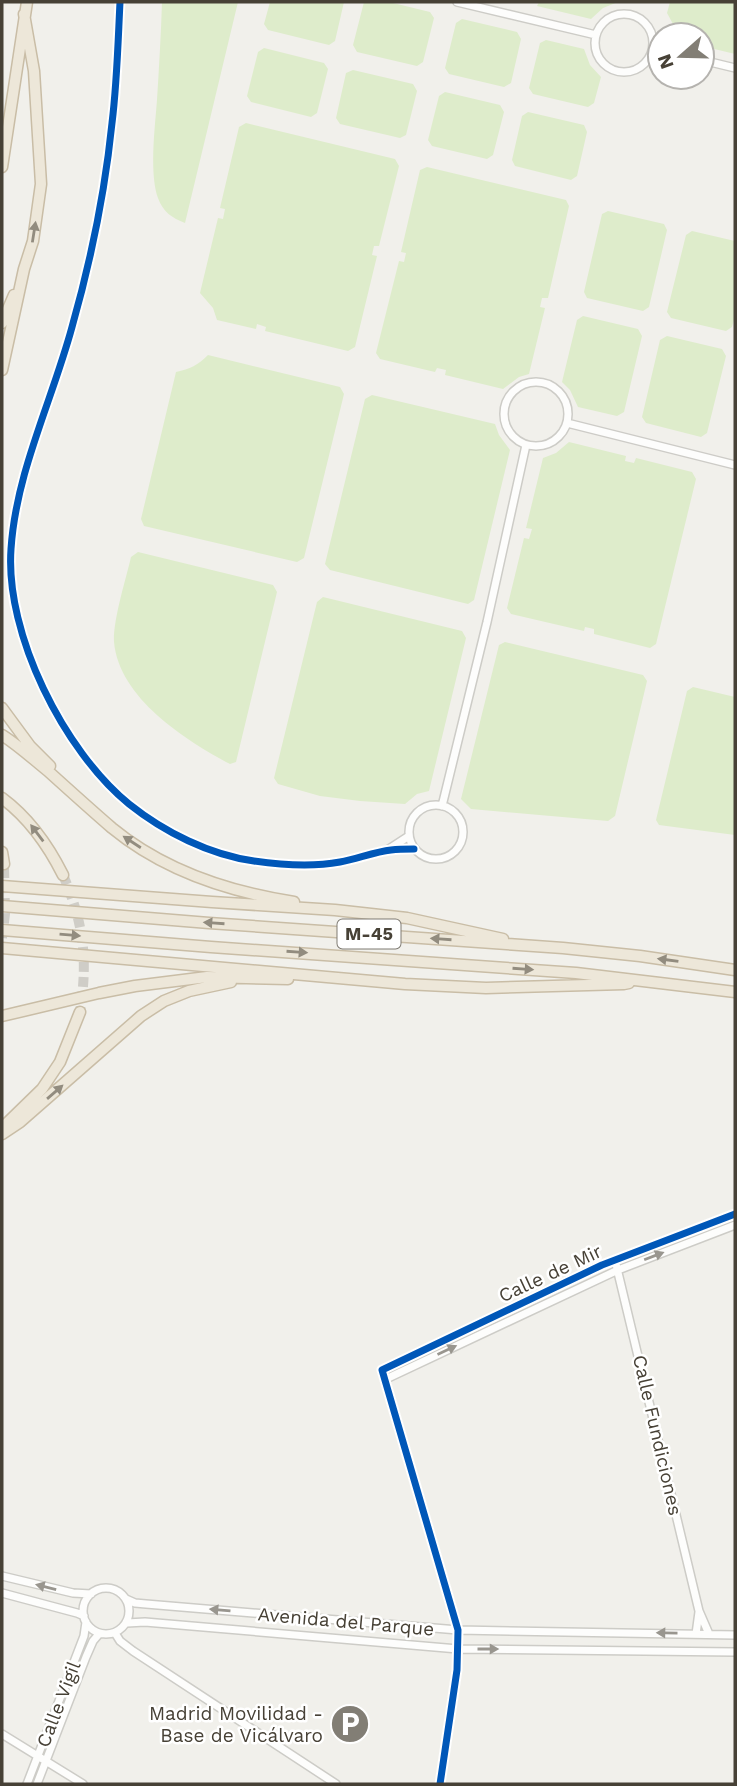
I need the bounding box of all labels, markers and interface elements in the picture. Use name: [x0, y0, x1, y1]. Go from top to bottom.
north arrow: [646, 21, 716, 91]
text: N: [652, 51, 679, 72]
one-way arrow: [29, 221, 40, 243]
one-way arrow: [30, 824, 45, 842]
one-way arrow: [123, 835, 141, 849]
one-way arrow: [203, 917, 225, 928]
road number: M-45: [338, 919, 400, 948]
one-way arrow: [59, 930, 81, 941]
one-way arrow: [430, 933, 452, 944]
one-way arrow: [286, 947, 308, 958]
one-way arrow: [657, 955, 679, 966]
one-way arrow: [513, 964, 535, 975]
one-way arrow: [46, 1084, 64, 1100]
street label: Calle de Mir: [495, 1239, 606, 1307]
one-way arrow: [644, 1250, 665, 1261]
one-way arrow: [437, 1344, 457, 1356]
street label: Calle Fundiciones: [628, 1353, 687, 1518]
one-way arrow: [35, 1581, 57, 1592]
street label: Avenida del Parque: [257, 1602, 435, 1641]
one-way arrow: [209, 1604, 231, 1615]
one-way arrow: [656, 1628, 678, 1639]
one-way arrow: [477, 1643, 499, 1655]
street label: Calle Vigil: [32, 1658, 85, 1751]
place label: Madrid Movilidad - Base de Vicálvaro: [149, 1702, 323, 1747]
parking icon: Madrid Movilidad - Base de Vicálvaro: [329, 1703, 371, 1745]

